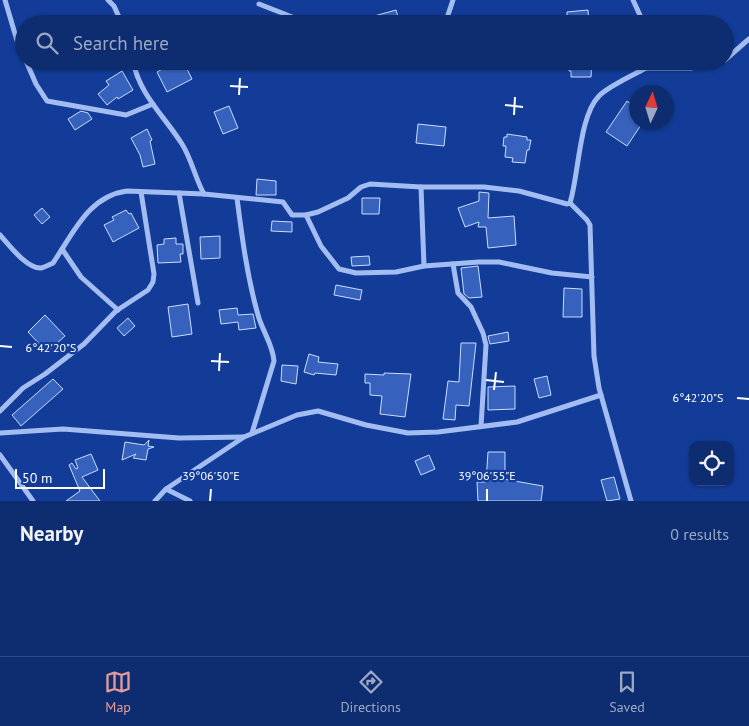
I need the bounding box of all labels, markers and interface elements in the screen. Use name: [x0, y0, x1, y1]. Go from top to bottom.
search box: [15, 15, 734, 70]
icon: search: [33, 29, 61, 57]
text: Search here: [73, 31, 169, 55]
north arrow: [629, 85, 674, 130]
text: 6°42'20"S: [26, 340, 76, 355]
text: 6°42'20"S: [673, 390, 723, 405]
map controls: [689, 441, 734, 486]
button: locate: [689, 441, 734, 486]
scale bar: [15, 466, 105, 489]
text: 39°06'50"E: [182, 468, 240, 483]
text: 39°06'55"E: [458, 468, 516, 483]
text: 50 m: [22, 469, 52, 487]
text: Nearby: [20, 520, 83, 547]
text: 0 results: [670, 524, 729, 544]
tab: Map: [104, 668, 132, 716]
tab: Directions: [340, 668, 401, 716]
tab: Saved: [609, 668, 645, 716]

